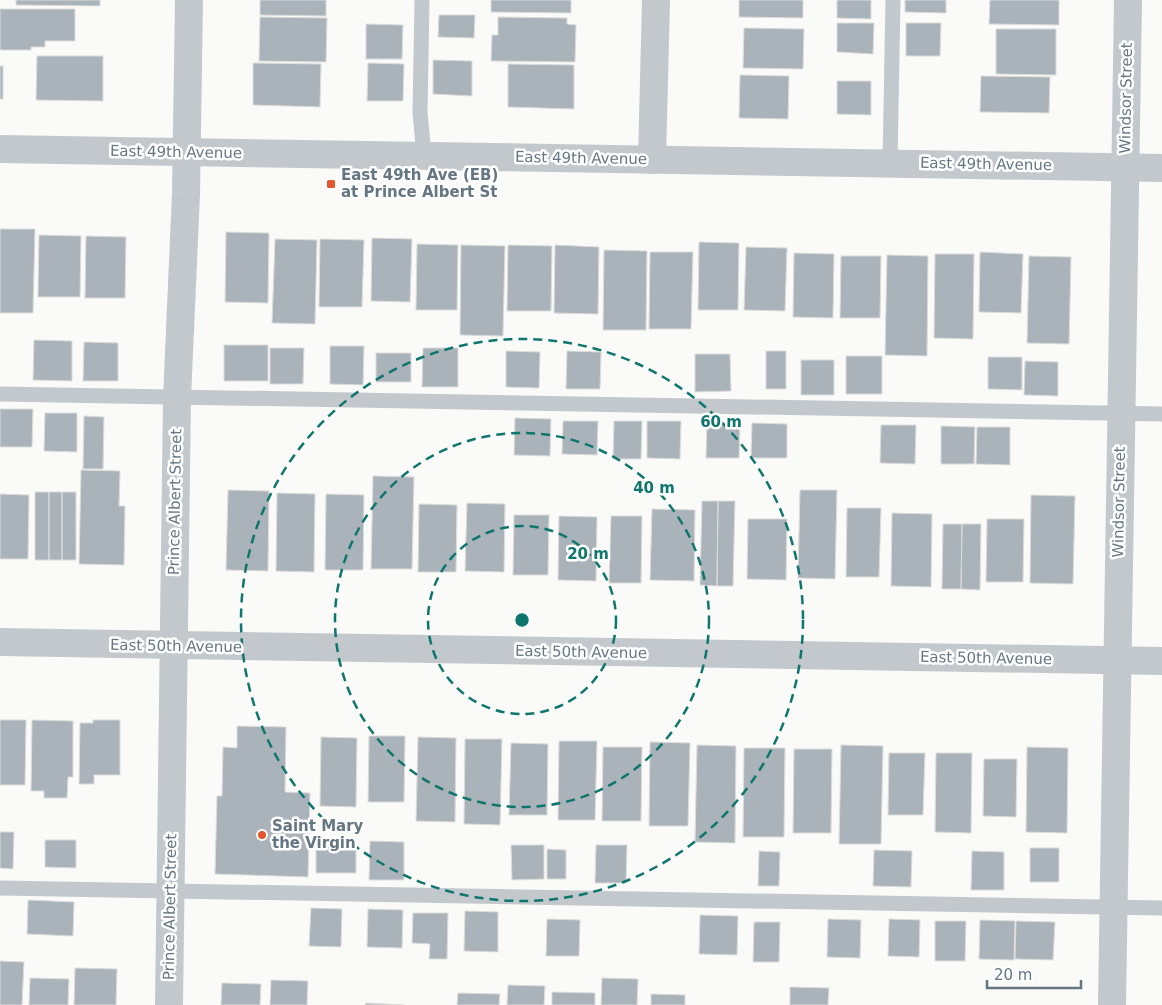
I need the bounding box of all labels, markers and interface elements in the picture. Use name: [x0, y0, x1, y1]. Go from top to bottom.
street label: Windsor Street: [1116, 42, 1136, 154]
street label: East 49th Avenue: [110, 142, 242, 162]
street label: East 49th Avenue: [515, 148, 647, 168]
street label: East 49th Avenue: [920, 154, 1052, 174]
place label: East 49th Ave (EB) at Prince Albert St: [341, 166, 498, 201]
marker: East 49th Ave (EB) at Prince Albert St: [325, 178, 337, 190]
text: 60 m: [700, 413, 742, 431]
street label: Prince Albert Street: [165, 429, 185, 575]
street label: Windsor Street: [1109, 446, 1129, 558]
text: 40 m: [633, 479, 675, 497]
text: 20 m: [567, 545, 609, 563]
centre of rings: [513, 611, 531, 629]
street label: East 50th Avenue: [110, 636, 242, 656]
street label: East 50th Avenue: [515, 642, 647, 662]
street label: East 50th Avenue: [920, 648, 1052, 668]
place label: Saint Mary the Virgin: [272, 817, 364, 852]
marker: Saint Mary the Virgin: [256, 829, 268, 841]
street label: Prince Albert Street: [160, 834, 180, 980]
scale bar: [987, 958, 1081, 990]
text: 20 m: [994, 966, 1032, 984]

